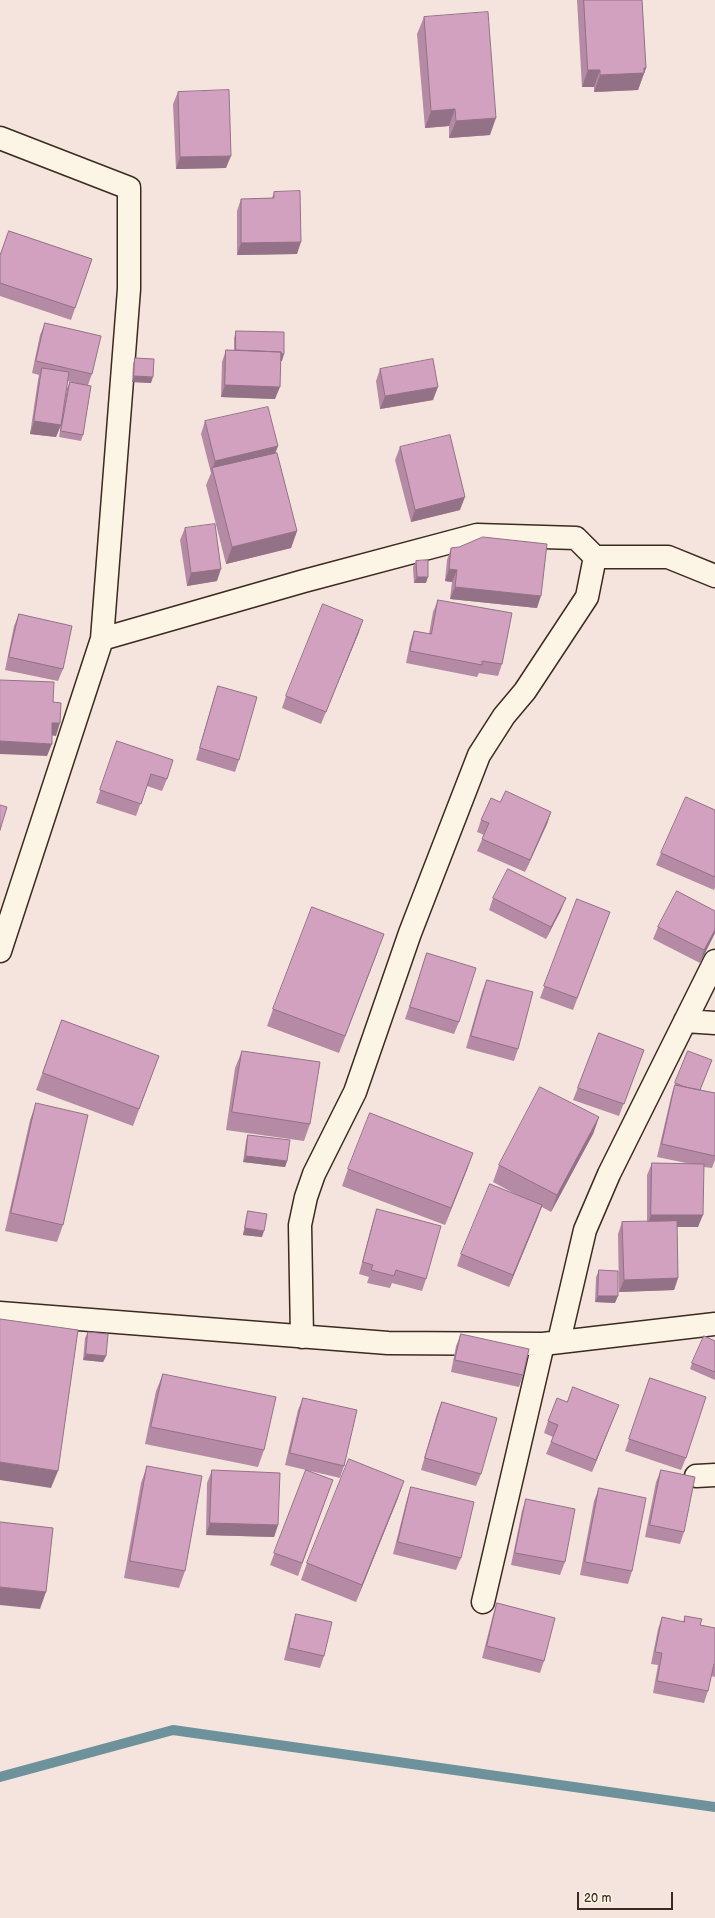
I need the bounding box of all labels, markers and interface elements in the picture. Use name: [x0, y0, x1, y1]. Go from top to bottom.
scale bar: [579, 1884, 675, 1910]
text: 20 m: [584, 1891, 611, 1906]

